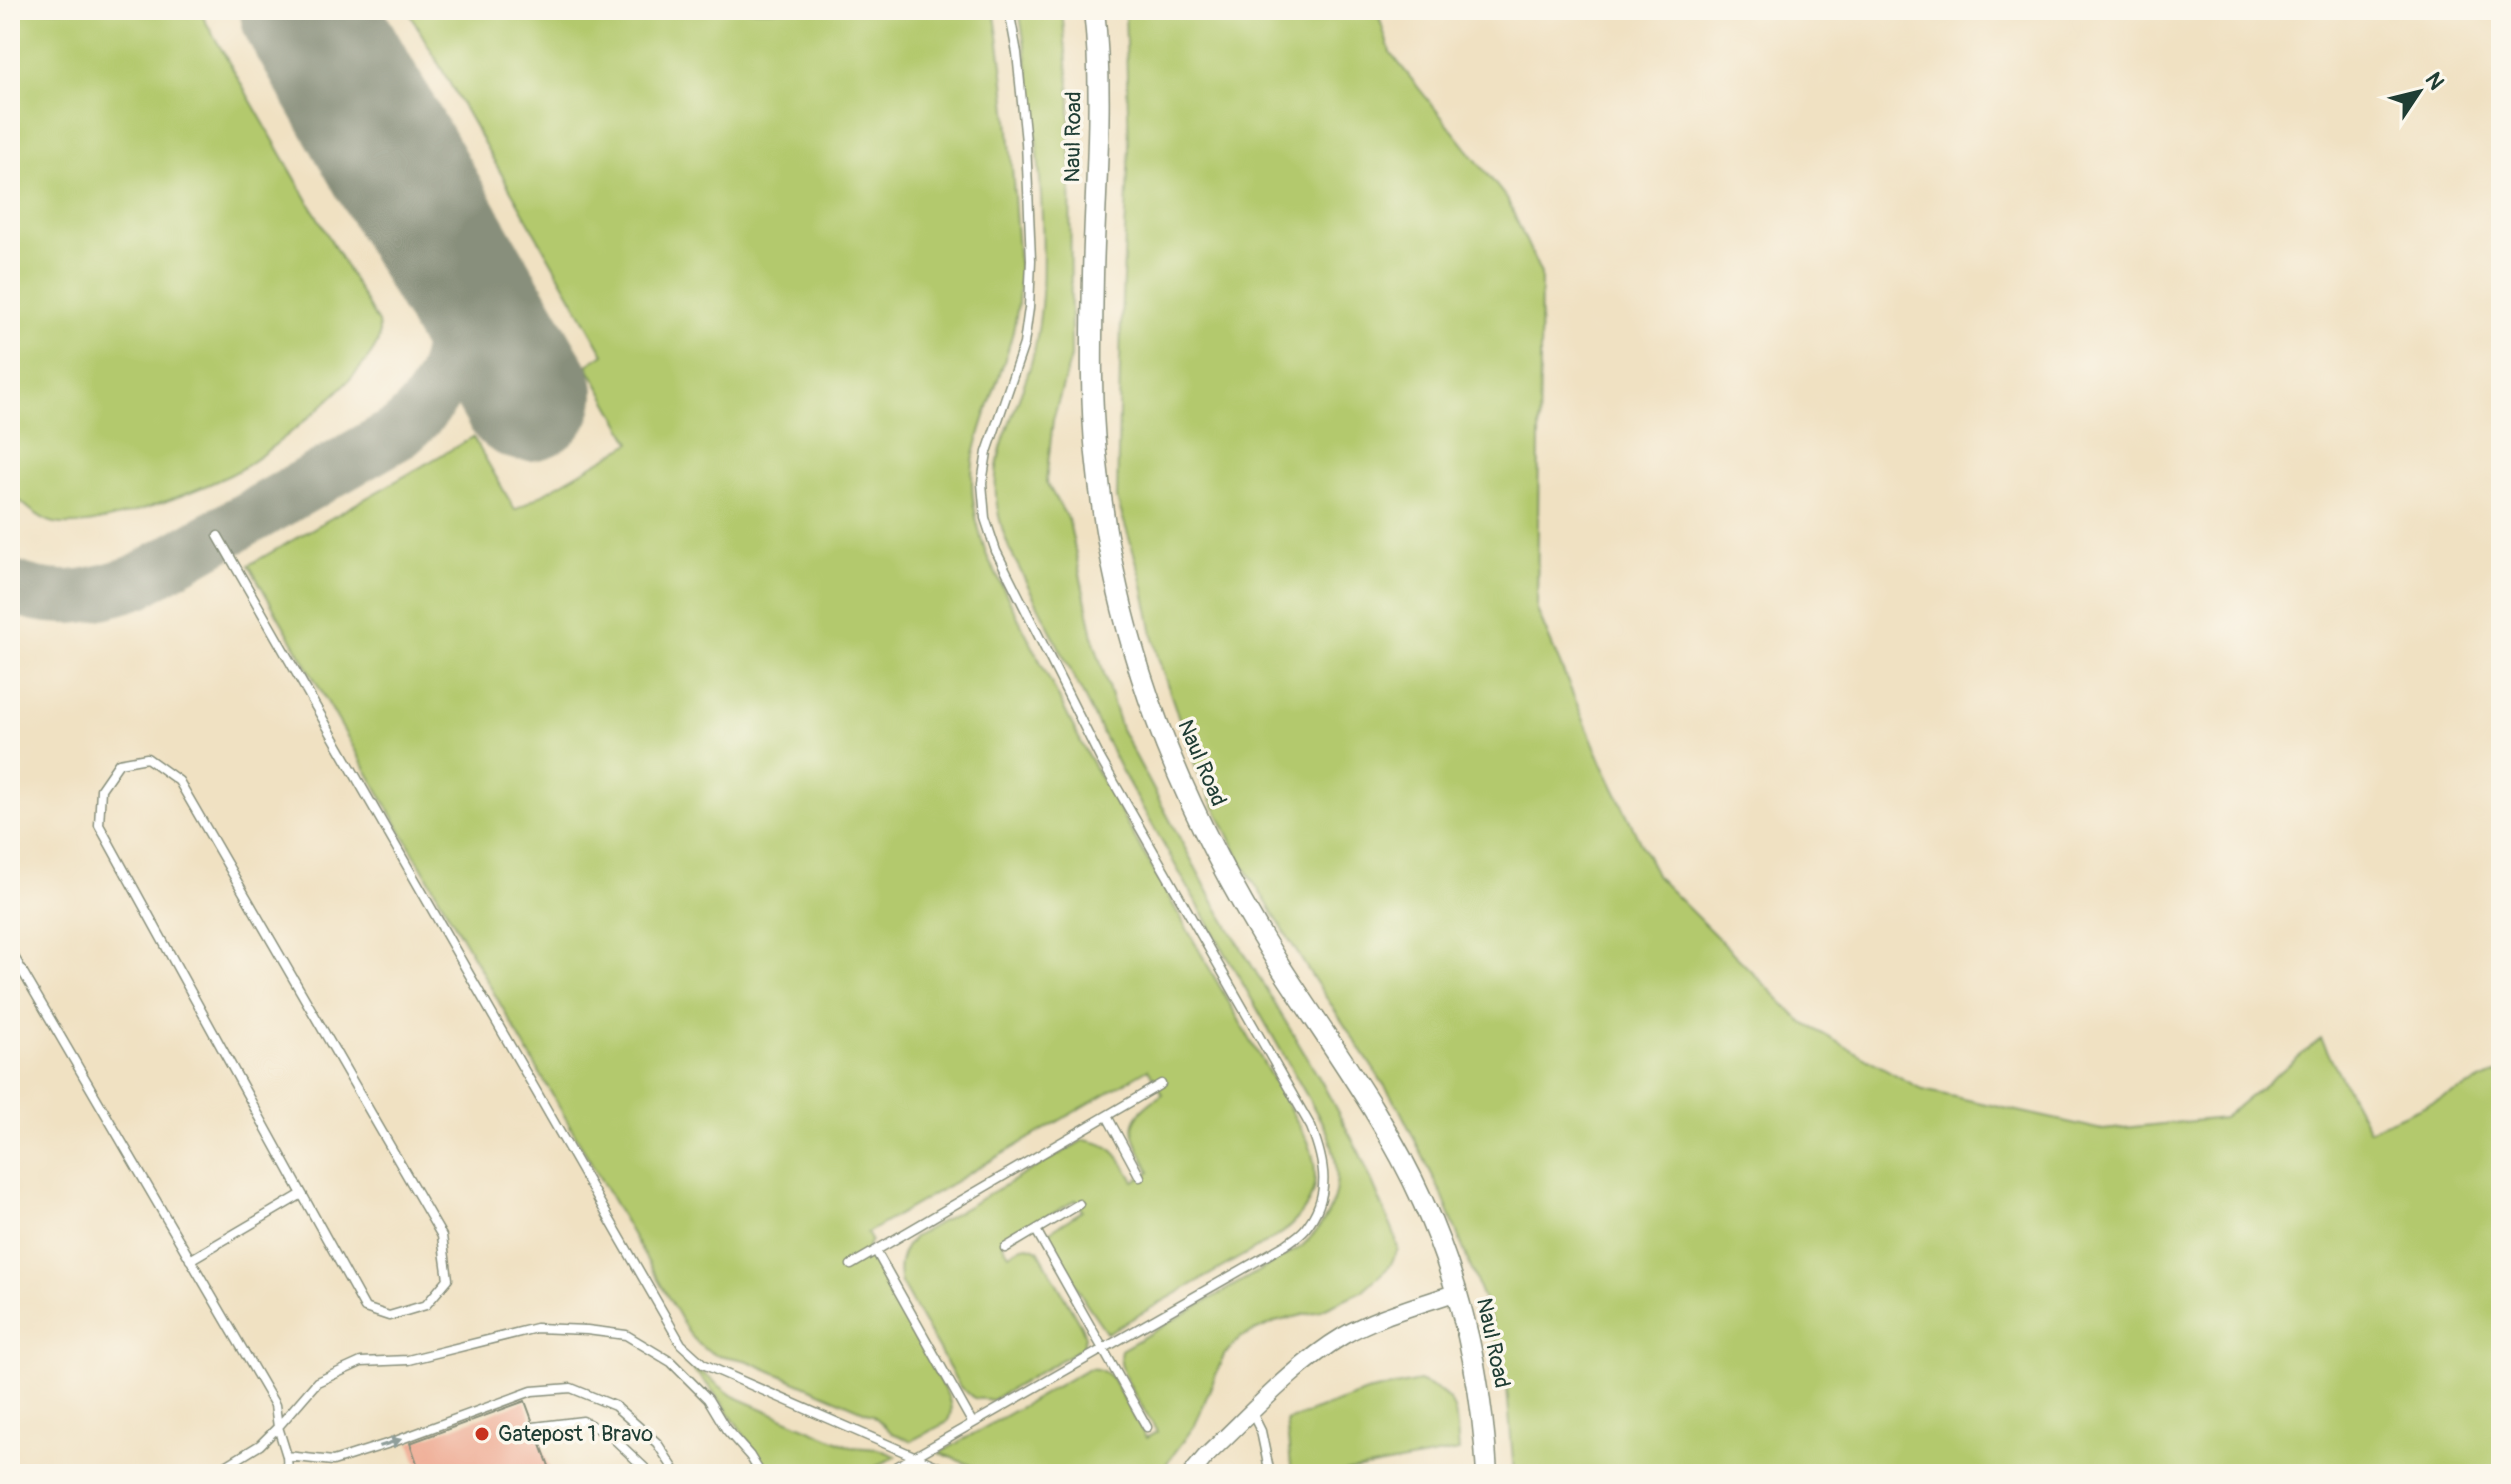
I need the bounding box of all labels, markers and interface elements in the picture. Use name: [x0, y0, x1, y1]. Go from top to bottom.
north arrow: [2379, 52, 2459, 132]
text: N: [2419, 67, 2450, 95]
street label: Naul Road: [1058, 91, 1088, 183]
street label: Naul Road: [1171, 716, 1233, 810]
street label: Naul Road: [1470, 1295, 1516, 1391]
place label: Gatepost 1 Bravo: [498, 1420, 653, 1448]
marker: Gatepost 1 Bravo: [473, 1425, 491, 1443]
one-way arrow: [379, 1436, 403, 1448]

